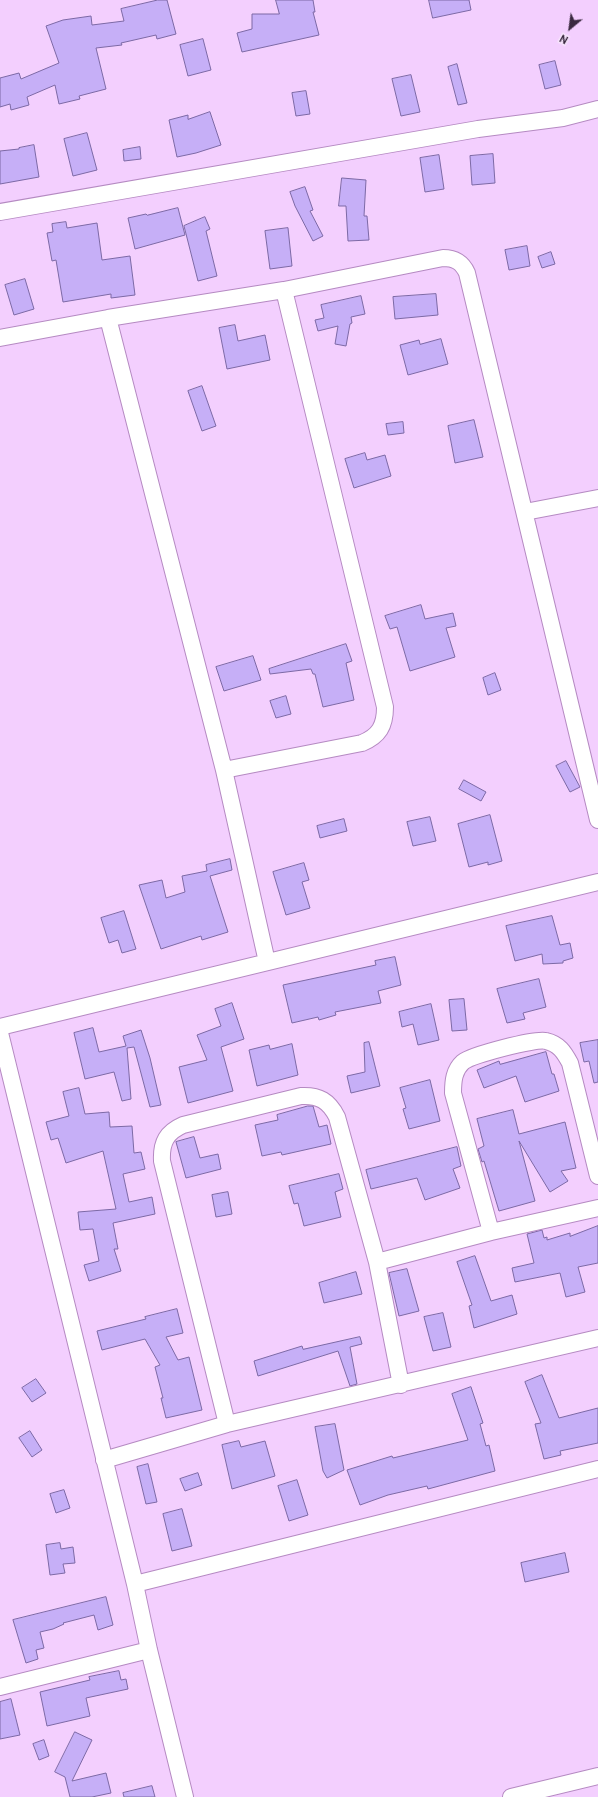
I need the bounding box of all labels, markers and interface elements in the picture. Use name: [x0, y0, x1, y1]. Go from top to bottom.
north arrow: [550, 8, 590, 48]
text: N: [557, 30, 571, 47]

